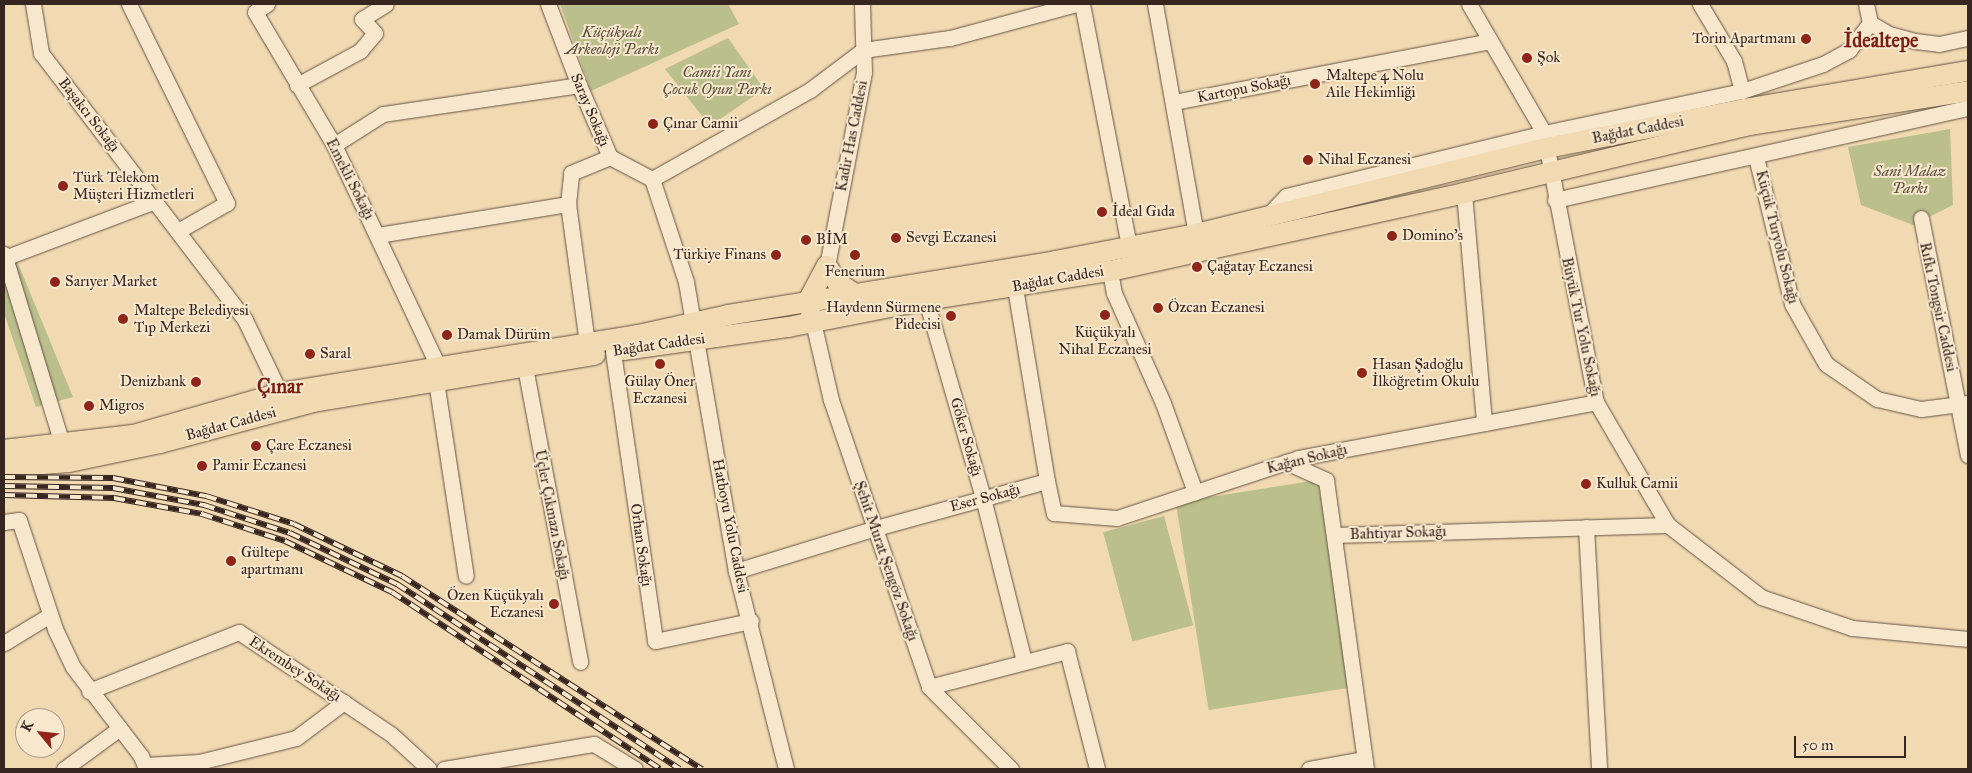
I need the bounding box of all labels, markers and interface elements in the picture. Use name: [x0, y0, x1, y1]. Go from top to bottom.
park label: Küçükyalı Arkeoloji Parkı: [565, 23, 659, 58]
district label: İdealtepe: [1844, 28, 1918, 52]
place label: Torin Apartmanı: [1692, 30, 1796, 48]
marker: Torin Apartmanı: [1800, 33, 1812, 45]
place label: Şok: [1537, 49, 1560, 67]
marker: Şok: [1521, 52, 1533, 64]
park label: Camii Yanı Çocuk Oyun Parkı: [662, 63, 772, 98]
place label: Maltepe 4 Nolu Aile Hekimliği: [1326, 66, 1424, 101]
street label: Saray Sokağı: [567, 71, 613, 149]
street label: Kartopu Sokağı: [1196, 71, 1292, 107]
street label: Başakcı Sokağı: [54, 74, 124, 156]
marker: Maltepe 4 Nolu Aile Hekimliği: [1308, 77, 1322, 91]
street label: Kadir Has Caddesi: [832, 79, 872, 193]
street label: Bağdat Caddesi: [1591, 112, 1685, 148]
place label: Çınar Camii: [663, 115, 738, 133]
marker: Çınar Camii: [647, 118, 659, 130]
street label: Emekli Sokağı: [322, 135, 378, 223]
place label: Nihal Eczanesi: [1318, 151, 1411, 169]
marker: Nihal Eczanesi: [1302, 154, 1314, 166]
park label: Sani Malaz Parkı: [1874, 162, 1946, 197]
place label: Türk Telekom Müşteri Hizmetleri: [73, 168, 194, 203]
street label: Küçük Turyolu Sokağı: [1752, 168, 1802, 306]
marker: Türk Telekom Müşteri Hizmetleri: [57, 180, 69, 192]
place label: İdeal Gıda: [1112, 203, 1175, 221]
marker: İdeal Gıda: [1096, 206, 1108, 218]
place label: Domino's: [1402, 227, 1463, 245]
place label: Sevgi Eczanesi: [906, 229, 997, 247]
marker: Domino's: [1386, 230, 1398, 242]
place label: BİM: [816, 231, 848, 249]
marker: Sevgi Eczanesi: [890, 232, 902, 244]
marker: BİM: [800, 234, 812, 246]
street label: Rıfkı Tongsir Caddesi: [1915, 241, 1961, 373]
place label: Türkiye Finans: [673, 246, 766, 264]
marker: Türkiye Finans: [770, 249, 782, 261]
marker: Fenerium: [849, 249, 861, 261]
street label: Büyük Tur Yolu Sokağı: [1557, 256, 1605, 398]
place label: Çağatay Eczanesi: [1207, 258, 1313, 276]
marker: Çağatay Eczanesi: [1191, 261, 1203, 273]
street label: Bağdat Caddesi: [1011, 262, 1105, 296]
place label: Fenerium: [825, 263, 885, 281]
place label: Sarıyer Market: [65, 273, 157, 291]
marker: Sarıyer Market: [49, 276, 61, 288]
place label: Haydenn Sürmene Pidecisi: [826, 298, 941, 333]
place label: Özcan Eczanesi: [1168, 299, 1265, 317]
place label: Maltepe Belediyesi Tıp Merkezi: [134, 301, 249, 336]
marker: Özcan Eczanesi: [1152, 302, 1164, 314]
marker: Küçükyalı Nihal Eczanesi: [1099, 309, 1111, 321]
marker: Haydenn Sürmene Pidecisi: [945, 310, 957, 322]
marker: Maltepe Belediyesi Tıp Merkezi: [116, 312, 130, 326]
place label: Küçükyalı Nihal Eczanesi: [1058, 323, 1152, 358]
place label: Damak Dürüm: [457, 326, 550, 344]
marker: Damak Dürüm: [441, 329, 453, 341]
street label: Bağdat Caddesi: [612, 330, 706, 360]
place label: Saral: [320, 345, 351, 363]
marker: Saral: [304, 348, 316, 360]
place label: Hasan Şadoğlu İlköğretim Okulu: [1372, 355, 1479, 390]
marker: Gülay Öner Eczanesi: [654, 358, 666, 370]
marker: Hasan Şadoğlu İlköğretim Okulu: [1356, 367, 1368, 379]
place label: Gülay Öner Eczanesi: [625, 372, 695, 407]
place label: Denizbank: [120, 373, 186, 391]
district label: Çınar: [257, 374, 303, 398]
marker: Denizbank: [190, 376, 202, 388]
street label: Göker Sokağı: [946, 396, 986, 478]
place label: Migros: [99, 397, 144, 415]
marker: Migros: [83, 400, 95, 412]
street label: Bağdat Caddesi: [184, 403, 278, 445]
place label: Çare Eczanesi: [266, 437, 352, 455]
marker: Çare Eczanesi: [250, 440, 262, 452]
street label: Kağan Sokağı: [1265, 440, 1349, 478]
street label: Üçler Çıkmazı Sokağı: [531, 448, 573, 582]
place label: Pamir Eczanesi: [212, 457, 307, 475]
street label: Hatboyu Yolu Caddesi: [708, 457, 752, 595]
marker: Pamir Eczanesi: [196, 460, 208, 472]
place label: Kulluk Camii: [1596, 475, 1678, 493]
marker: Kulluk Camii: [1580, 478, 1592, 490]
street label: Şehit Murat Şengöz Sokağı: [850, 479, 922, 643]
street label: Eser Sokağı: [948, 480, 1022, 516]
street label: Orhan Sokağı: [626, 502, 656, 588]
street label: Bahtiyar Sokağı: [1349, 522, 1447, 544]
place label: Gültepe apartmanı: [241, 543, 303, 578]
marker: Gültepe apartmanı: [225, 555, 237, 567]
place label: Özen Küçükyalı Eczanesi: [447, 586, 544, 621]
marker: Özen Küçükyalı Eczanesi: [548, 598, 560, 610]
street label: Ekrembey Sokağı: [246, 632, 344, 706]
north arrow: [15, 708, 65, 758]
text: K: [17, 718, 37, 735]
scale bar: [1797, 726, 1910, 758]
text: 50 m: [1802, 736, 1834, 754]

